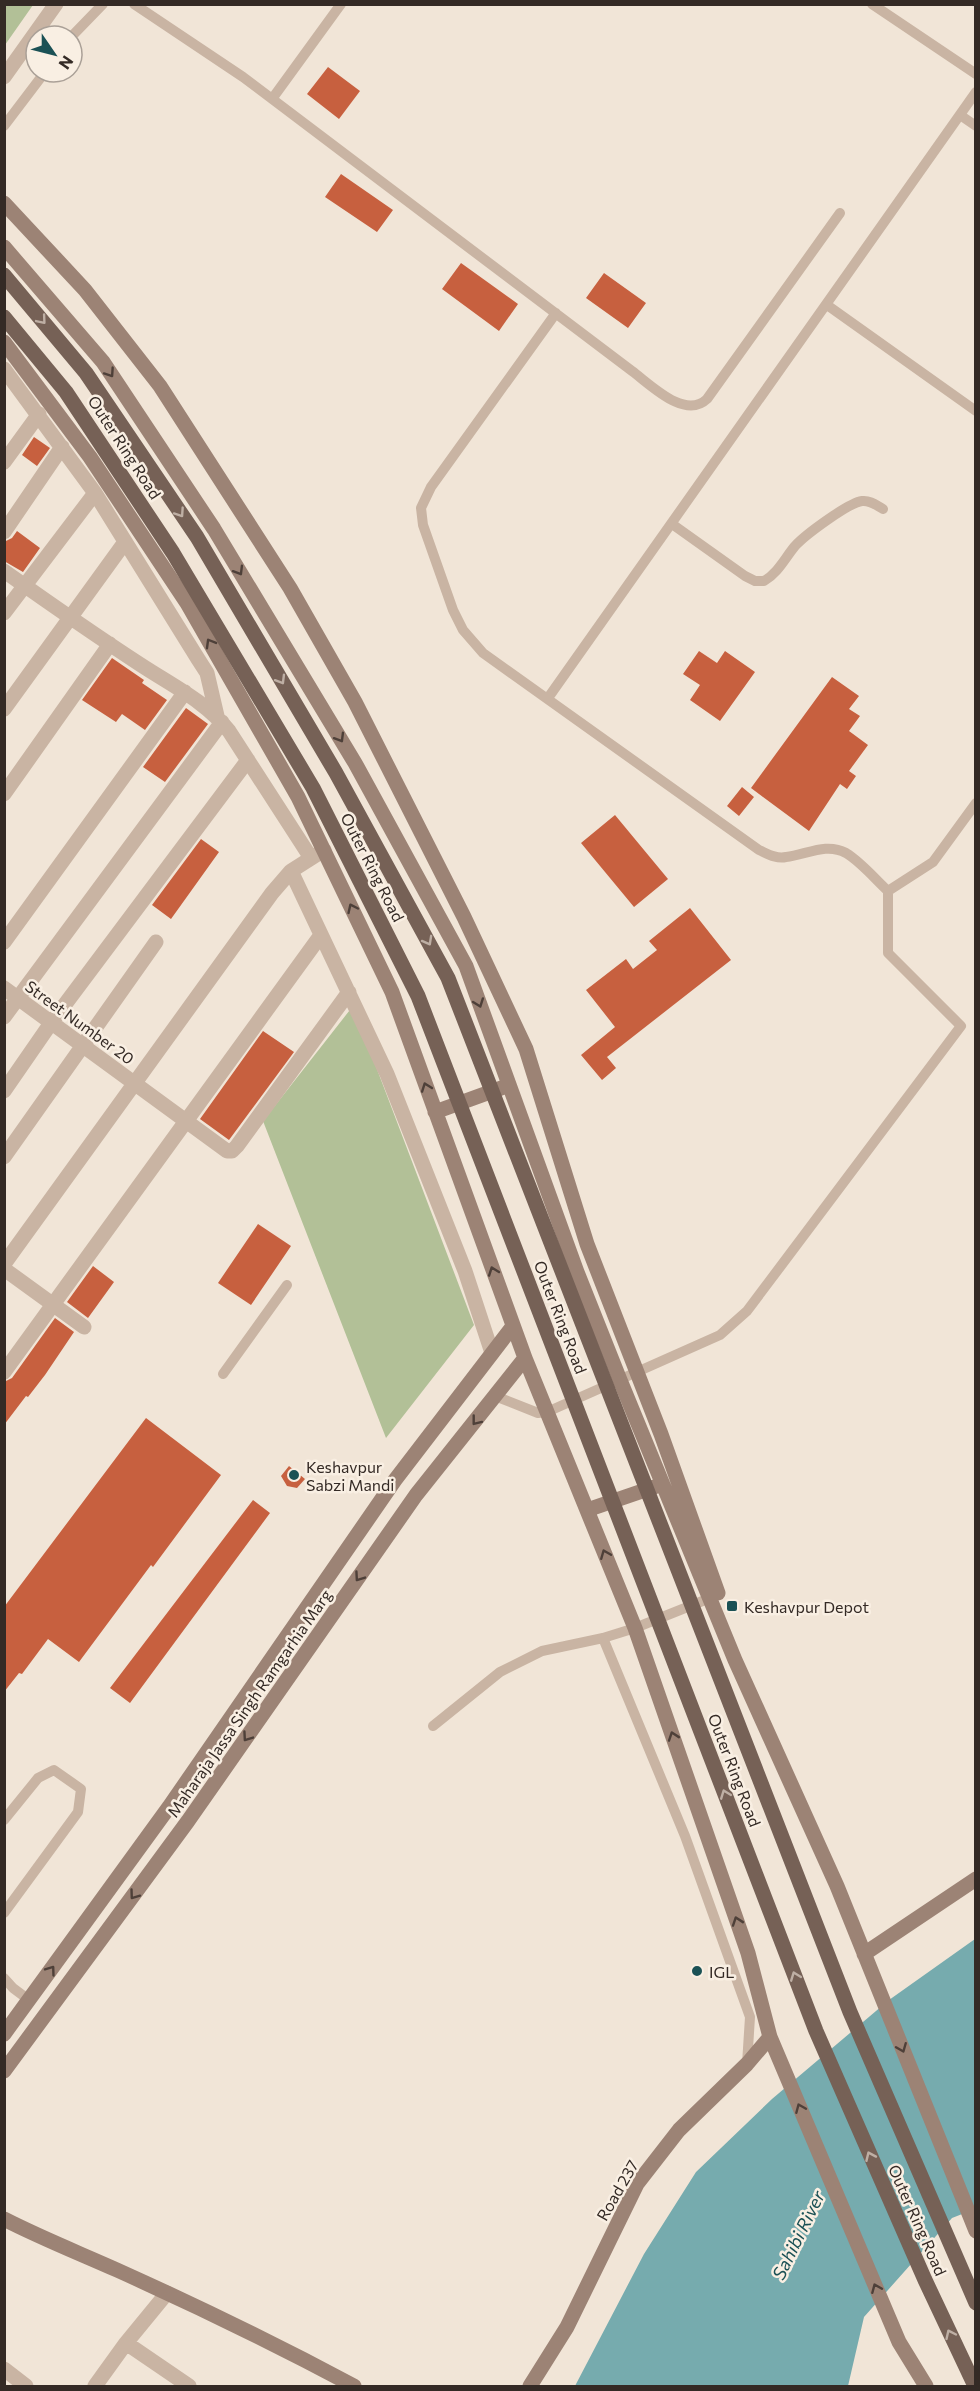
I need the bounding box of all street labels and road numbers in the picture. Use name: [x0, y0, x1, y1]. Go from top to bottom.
street label: Outer Ring Road: [85, 392, 165, 502]
street label: Outer Ring Road: [337, 809, 409, 925]
street label: Street Number 20: [22, 976, 138, 1068]
street label: Outer Ring Road: [531, 1258, 591, 1376]
street label: Maharaja Jassa Singh Ramgarhia Marg: [163, 1585, 335, 1820]
street label: Outer Ring Road: [705, 1711, 765, 1829]
street label: Road 237: [592, 2156, 642, 2224]
street label: Outer Ring Road: [885, 2162, 951, 2278]

